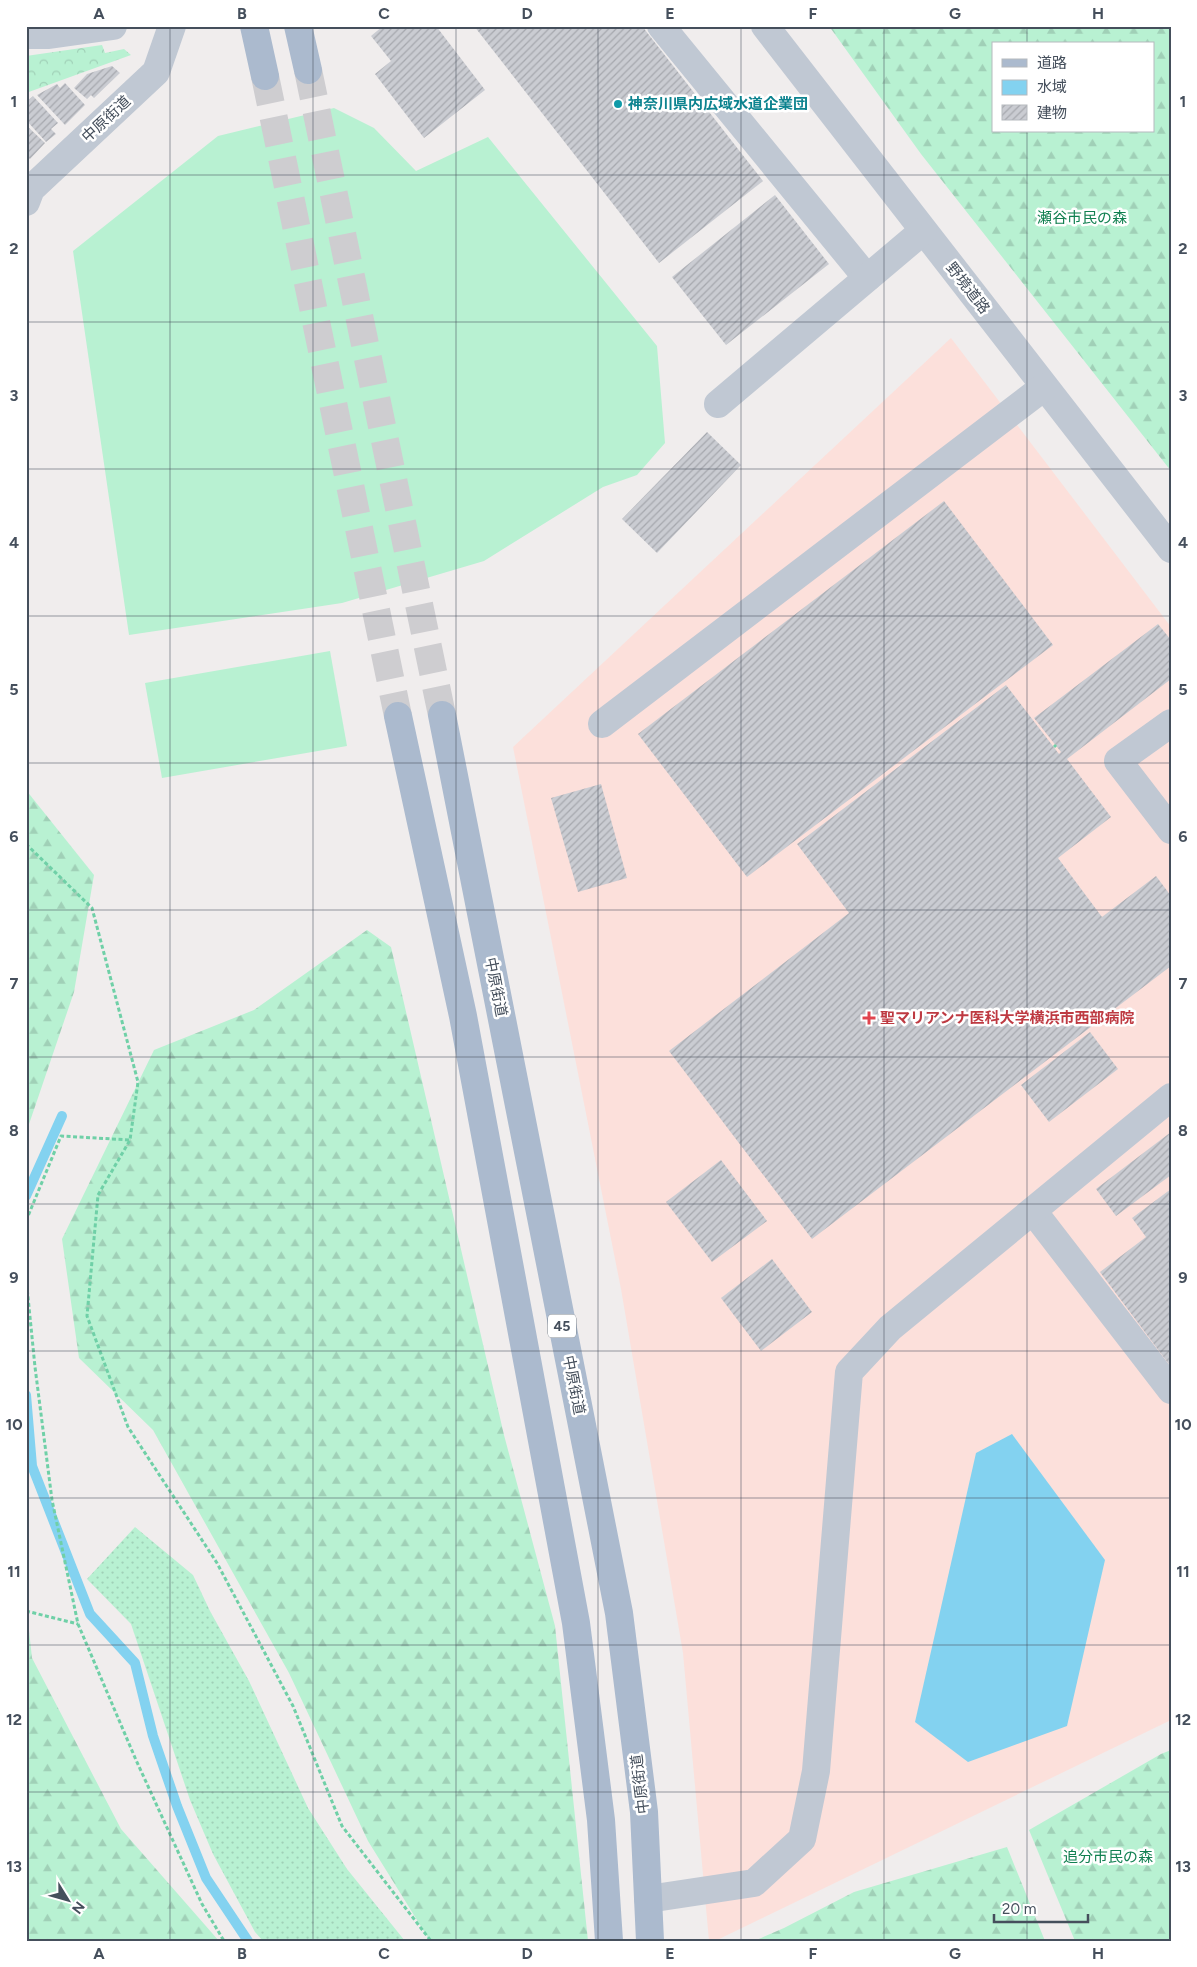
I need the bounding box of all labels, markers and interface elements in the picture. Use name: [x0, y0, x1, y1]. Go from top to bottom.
text: A: [93, 4, 105, 23]
text: B: [237, 4, 247, 23]
text: C: [378, 4, 390, 23]
text: D: [521, 4, 533, 23]
text: E: [665, 4, 675, 23]
text: F: [809, 4, 818, 23]
text: G: [949, 4, 961, 23]
text: H: [1092, 4, 1104, 23]
legend: [992, 42, 1154, 132]
text: 道路: [1037, 54, 1067, 72]
text: 水域: [1037, 78, 1067, 96]
text: 1: [11, 92, 17, 111]
street label: 中原街道: [78, 92, 134, 146]
text: 1: [1180, 92, 1186, 111]
place label: 神奈川県内広域水道企業団: [627, 95, 808, 113]
marker: 神奈川県内広域水道企業団: [612, 98, 624, 110]
text: 建物: [1037, 104, 1067, 122]
park label: 瀬谷市民の森: [1037, 209, 1127, 227]
text: 2: [9, 239, 19, 258]
text: 2: [1178, 239, 1188, 258]
street label: 野境道路: [942, 259, 994, 317]
text: 3: [10, 386, 19, 405]
text: 3: [1179, 386, 1188, 405]
text: 4: [9, 533, 19, 552]
text: 4: [1178, 533, 1188, 552]
text: 5: [9, 680, 19, 699]
text: 5: [1178, 680, 1188, 699]
text: 6: [9, 827, 19, 846]
text: 6: [1178, 827, 1188, 846]
street label: 中原街道: [481, 956, 511, 1018]
text: 7: [10, 974, 19, 993]
text: 7: [1179, 974, 1188, 993]
place label: 聖マリアンナ医科大学横浜市西部病院: [880, 1009, 1134, 1027]
marker: 聖マリアンナ医科大学横浜市西部病院: [862, 1011, 876, 1025]
text: 8: [9, 1121, 19, 1140]
text: 8: [1178, 1121, 1188, 1140]
text: 9: [9, 1268, 19, 1287]
text: 9: [1178, 1268, 1188, 1287]
road number: 45: [548, 1314, 576, 1338]
street label: 中原街道: [559, 1354, 589, 1416]
text: 10: [5, 1415, 23, 1434]
text: 10: [1174, 1415, 1192, 1434]
text: 11: [7, 1562, 21, 1581]
text: 11: [1176, 1562, 1190, 1581]
text: 12: [6, 1710, 22, 1729]
text: 12: [1175, 1710, 1191, 1729]
street label: 中原街道: [627, 1753, 653, 1815]
park label: 追分市民の森: [1063, 1848, 1153, 1866]
text: 13: [6, 1857, 22, 1876]
text: 13: [1175, 1857, 1191, 1876]
north arrow: [42, 1874, 92, 1924]
scale bar: [994, 1892, 1088, 1924]
text: N: [68, 1898, 88, 1917]
text: 20 m: [1002, 1900, 1036, 1918]
text: A: [93, 1944, 105, 1963]
text: B: [237, 1944, 247, 1963]
text: C: [378, 1944, 390, 1963]
text: D: [521, 1944, 533, 1963]
text: E: [665, 1944, 675, 1963]
text: F: [809, 1944, 818, 1963]
text: G: [949, 1944, 961, 1963]
text: H: [1092, 1944, 1104, 1963]

